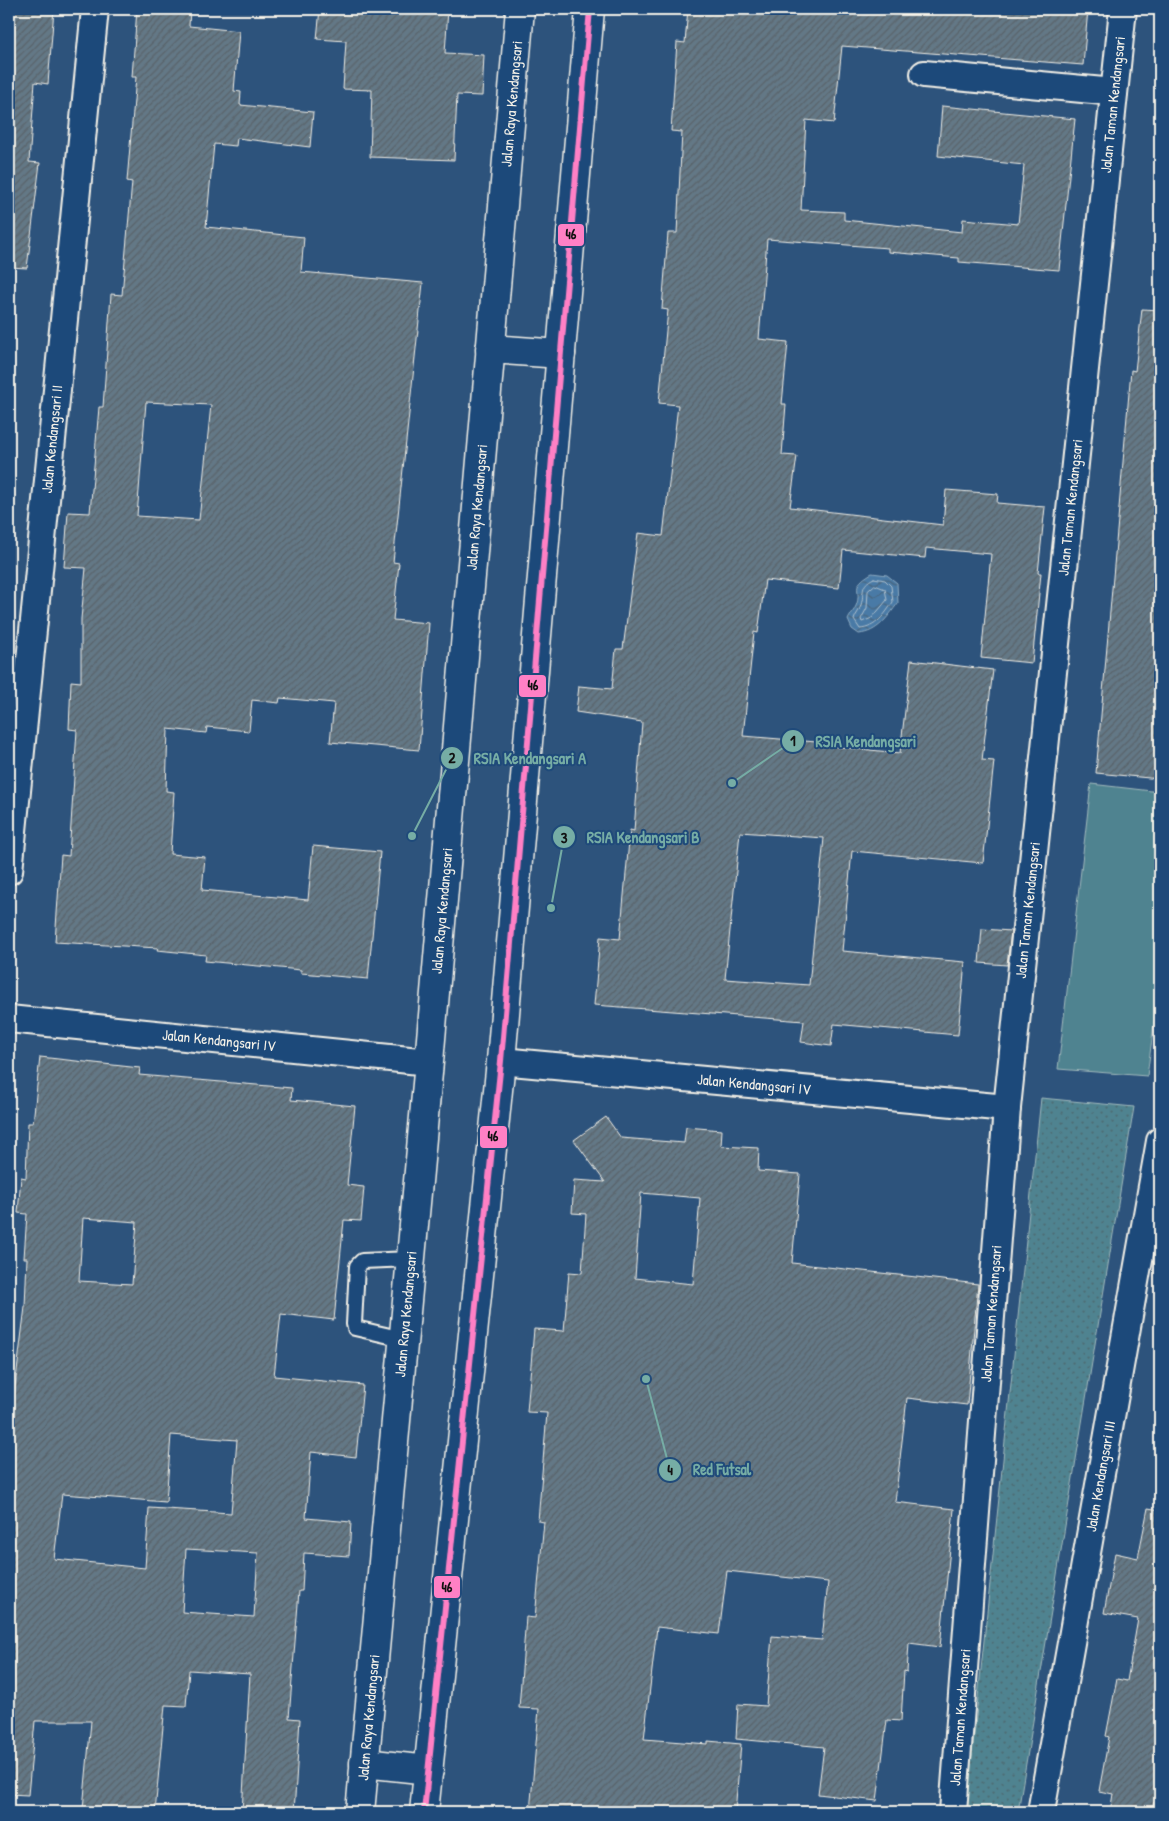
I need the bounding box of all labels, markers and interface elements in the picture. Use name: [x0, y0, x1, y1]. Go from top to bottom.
street label: Jalan Taman Kendangsari: [1095, 35, 1130, 174]
street label: Jalan Raya Kendangsari: [495, 40, 527, 168]
line badge: 46: [557, 223, 585, 247]
text: 46: [566, 224, 577, 243]
street label: Jalan Kendangsari II: [36, 384, 67, 494]
street label: Jalan Taman Kendangsari: [1052, 438, 1088, 577]
street label: Jalan Raya Kendangsari: [461, 443, 492, 571]
line badge: 46: [518, 674, 547, 698]
text: 46: [528, 675, 539, 694]
callout: RSIA Kendangsari: [781, 726, 926, 757]
text: 1: [790, 730, 796, 751]
text: RSIA Kendangsari: [816, 730, 916, 753]
callout: RSIA Kendangsari A: [439, 743, 597, 774]
text: 2: [448, 747, 456, 768]
text: RSIA Kendangsari A: [474, 747, 586, 770]
callout: RSIA Kendangsari B: [551, 822, 709, 853]
text: RSIA Kendangsari B: [587, 826, 699, 849]
text: 3: [561, 827, 568, 848]
street label: Jalan Taman Kendangsari: [1010, 841, 1045, 980]
street label: Jalan Raya Kendangsari: [426, 847, 457, 975]
street label: Jalan Kendangsari IV: [161, 1024, 277, 1056]
street label: Jalan Kendangsari IV: [696, 1068, 812, 1100]
line badge: 46: [479, 1125, 508, 1149]
text: 46: [488, 1126, 499, 1145]
street label: Jalan Taman Kendangsari: [975, 1244, 1006, 1383]
street label: Jalan Raya Kendangsari: [389, 1250, 422, 1378]
street label: Jalan Kendangsari III: [1080, 1419, 1120, 1533]
callout: Red Futsal: [658, 1454, 761, 1485]
text: Red Futsal: [693, 1458, 752, 1480]
text: 4: [667, 1459, 673, 1480]
line badge: 46: [433, 1575, 461, 1599]
text: 46: [442, 1577, 453, 1596]
street label: Jalan Taman Kendangsari: [944, 1648, 975, 1787]
street label: Jalan Raya Kendangsari: [352, 1653, 384, 1781]

